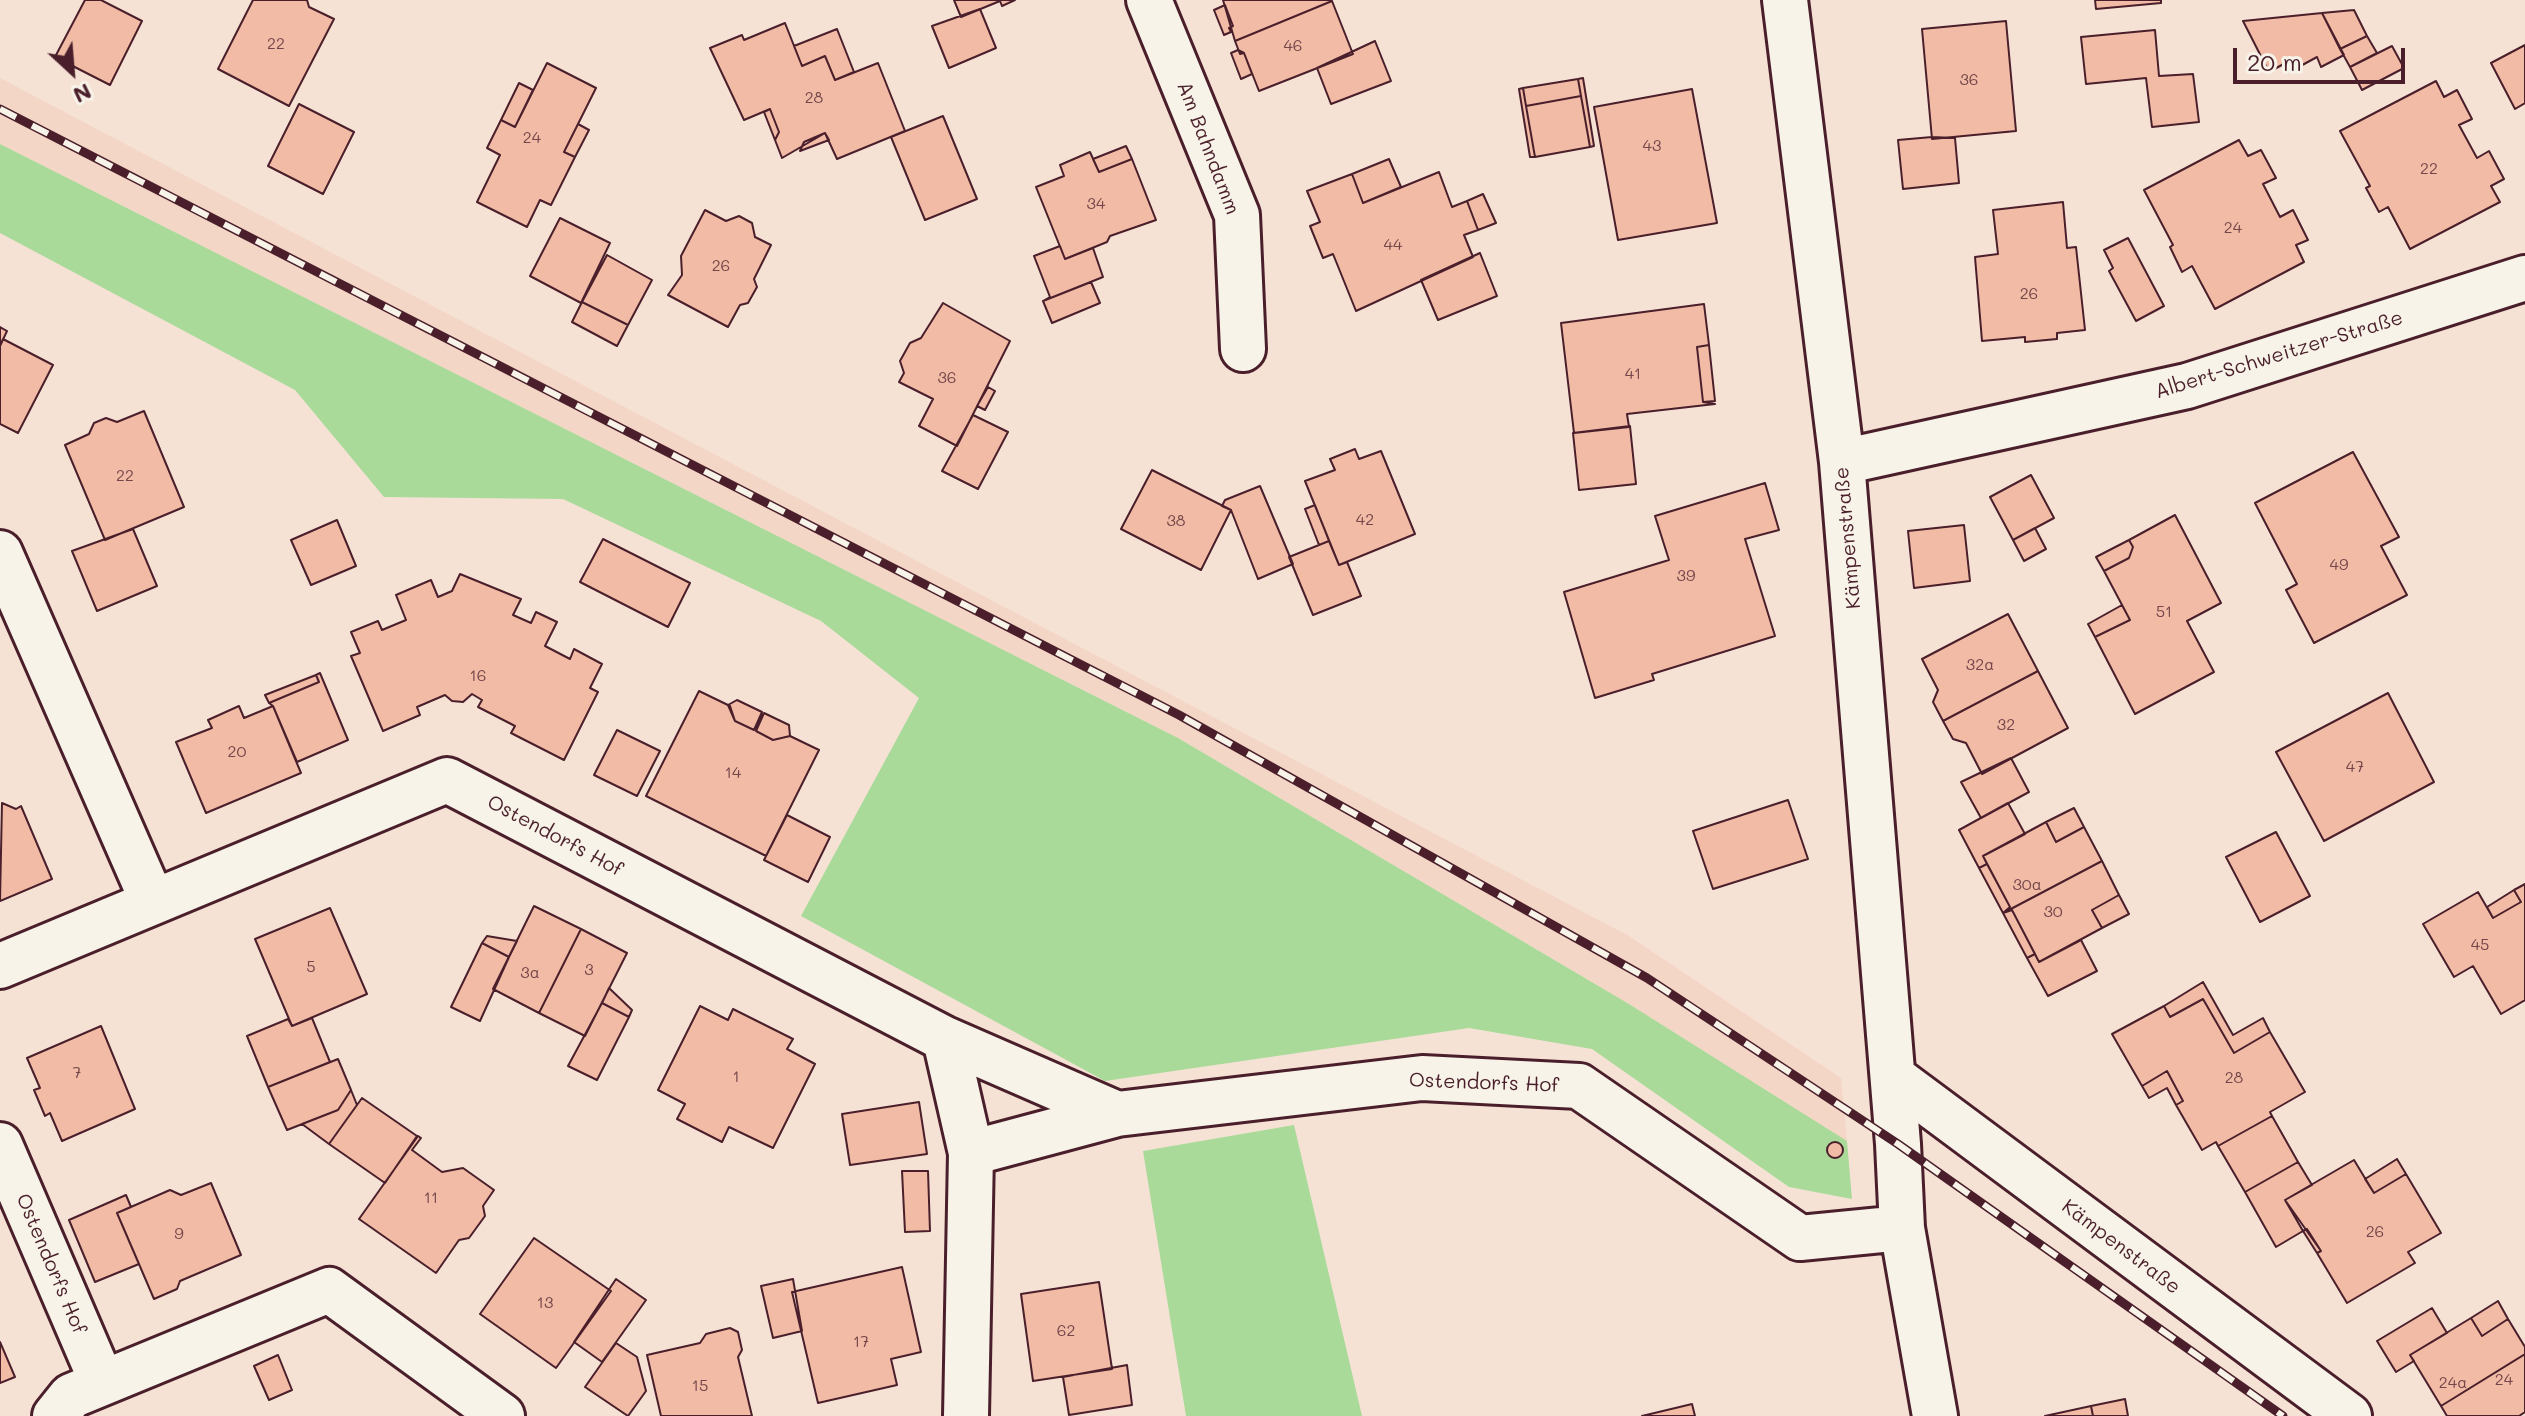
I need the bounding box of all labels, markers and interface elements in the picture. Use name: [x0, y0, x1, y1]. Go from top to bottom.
north arrow: [32, 32, 112, 112]
scale bar: [2237, 32, 2409, 82]
house number: 22: [267, 34, 285, 54]
house number: 46: [1283, 36, 1303, 56]
text: 20 m: [2247, 46, 2302, 77]
house number: 36: [1959, 70, 1979, 90]
text: N: [69, 77, 97, 111]
street label: Am Bahndamm: [1172, 78, 1244, 218]
house number: 28: [805, 88, 823, 108]
house number: 24: [523, 128, 541, 148]
house number: 43: [1643, 136, 1661, 156]
house number: 22: [2420, 159, 2438, 179]
house number: 34: [1087, 194, 1105, 214]
house number: 24: [2224, 218, 2242, 238]
house number: 44: [1384, 235, 1402, 255]
house number: 26: [712, 256, 730, 276]
house number: 26: [2020, 284, 2038, 304]
street label: Albert-Schweitzer-Straße: [2152, 306, 2406, 404]
house number: 41: [1625, 364, 1641, 384]
house number: 36: [937, 368, 957, 388]
house number: 22: [116, 466, 134, 486]
street label: Kämpenstraße: [1830, 466, 1866, 610]
house number: 42: [1356, 510, 1374, 530]
house number: 38: [1166, 511, 1186, 531]
house number: 49: [2330, 555, 2348, 575]
house number: 39: [1677, 566, 1695, 586]
house number: 51: [2156, 602, 2172, 622]
house number: 32a: [1966, 655, 1994, 675]
house number: 16: [470, 666, 486, 686]
house number: 32: [1997, 715, 2015, 735]
house number: 20: [228, 742, 246, 762]
house number: 47: [2346, 757, 2364, 777]
house number: 14: [725, 763, 741, 783]
street label: Ostendorfs Hof: [483, 790, 627, 882]
house number: 30a: [2012, 875, 2042, 895]
house number: 30: [2043, 902, 2063, 922]
house number: 45: [2471, 935, 2489, 955]
house number: 5: [306, 957, 316, 977]
house number: 3: [584, 960, 594, 980]
house number: 3a: [520, 963, 540, 983]
house number: 7: [73, 1063, 81, 1083]
house number: 1: [732, 1067, 740, 1087]
street label: Ostendorfs Hof: [1409, 1068, 1559, 1098]
house number: 28: [2225, 1068, 2243, 1088]
house number: 11: [424, 1188, 438, 1208]
street label: Ostendorfs Hof: [11, 1190, 91, 1338]
street label: Kämpenstraße: [2057, 1195, 2185, 1299]
house number: 26: [2366, 1222, 2384, 1242]
house number: 9: [174, 1224, 184, 1244]
house number: 13: [537, 1293, 553, 1313]
house number: 62: [1057, 1321, 1075, 1341]
house number: 17: [853, 1332, 869, 1352]
house number: 24: [2495, 1370, 2513, 1390]
house number: 24a: [2439, 1373, 2467, 1393]
house number: 15: [692, 1376, 708, 1396]

